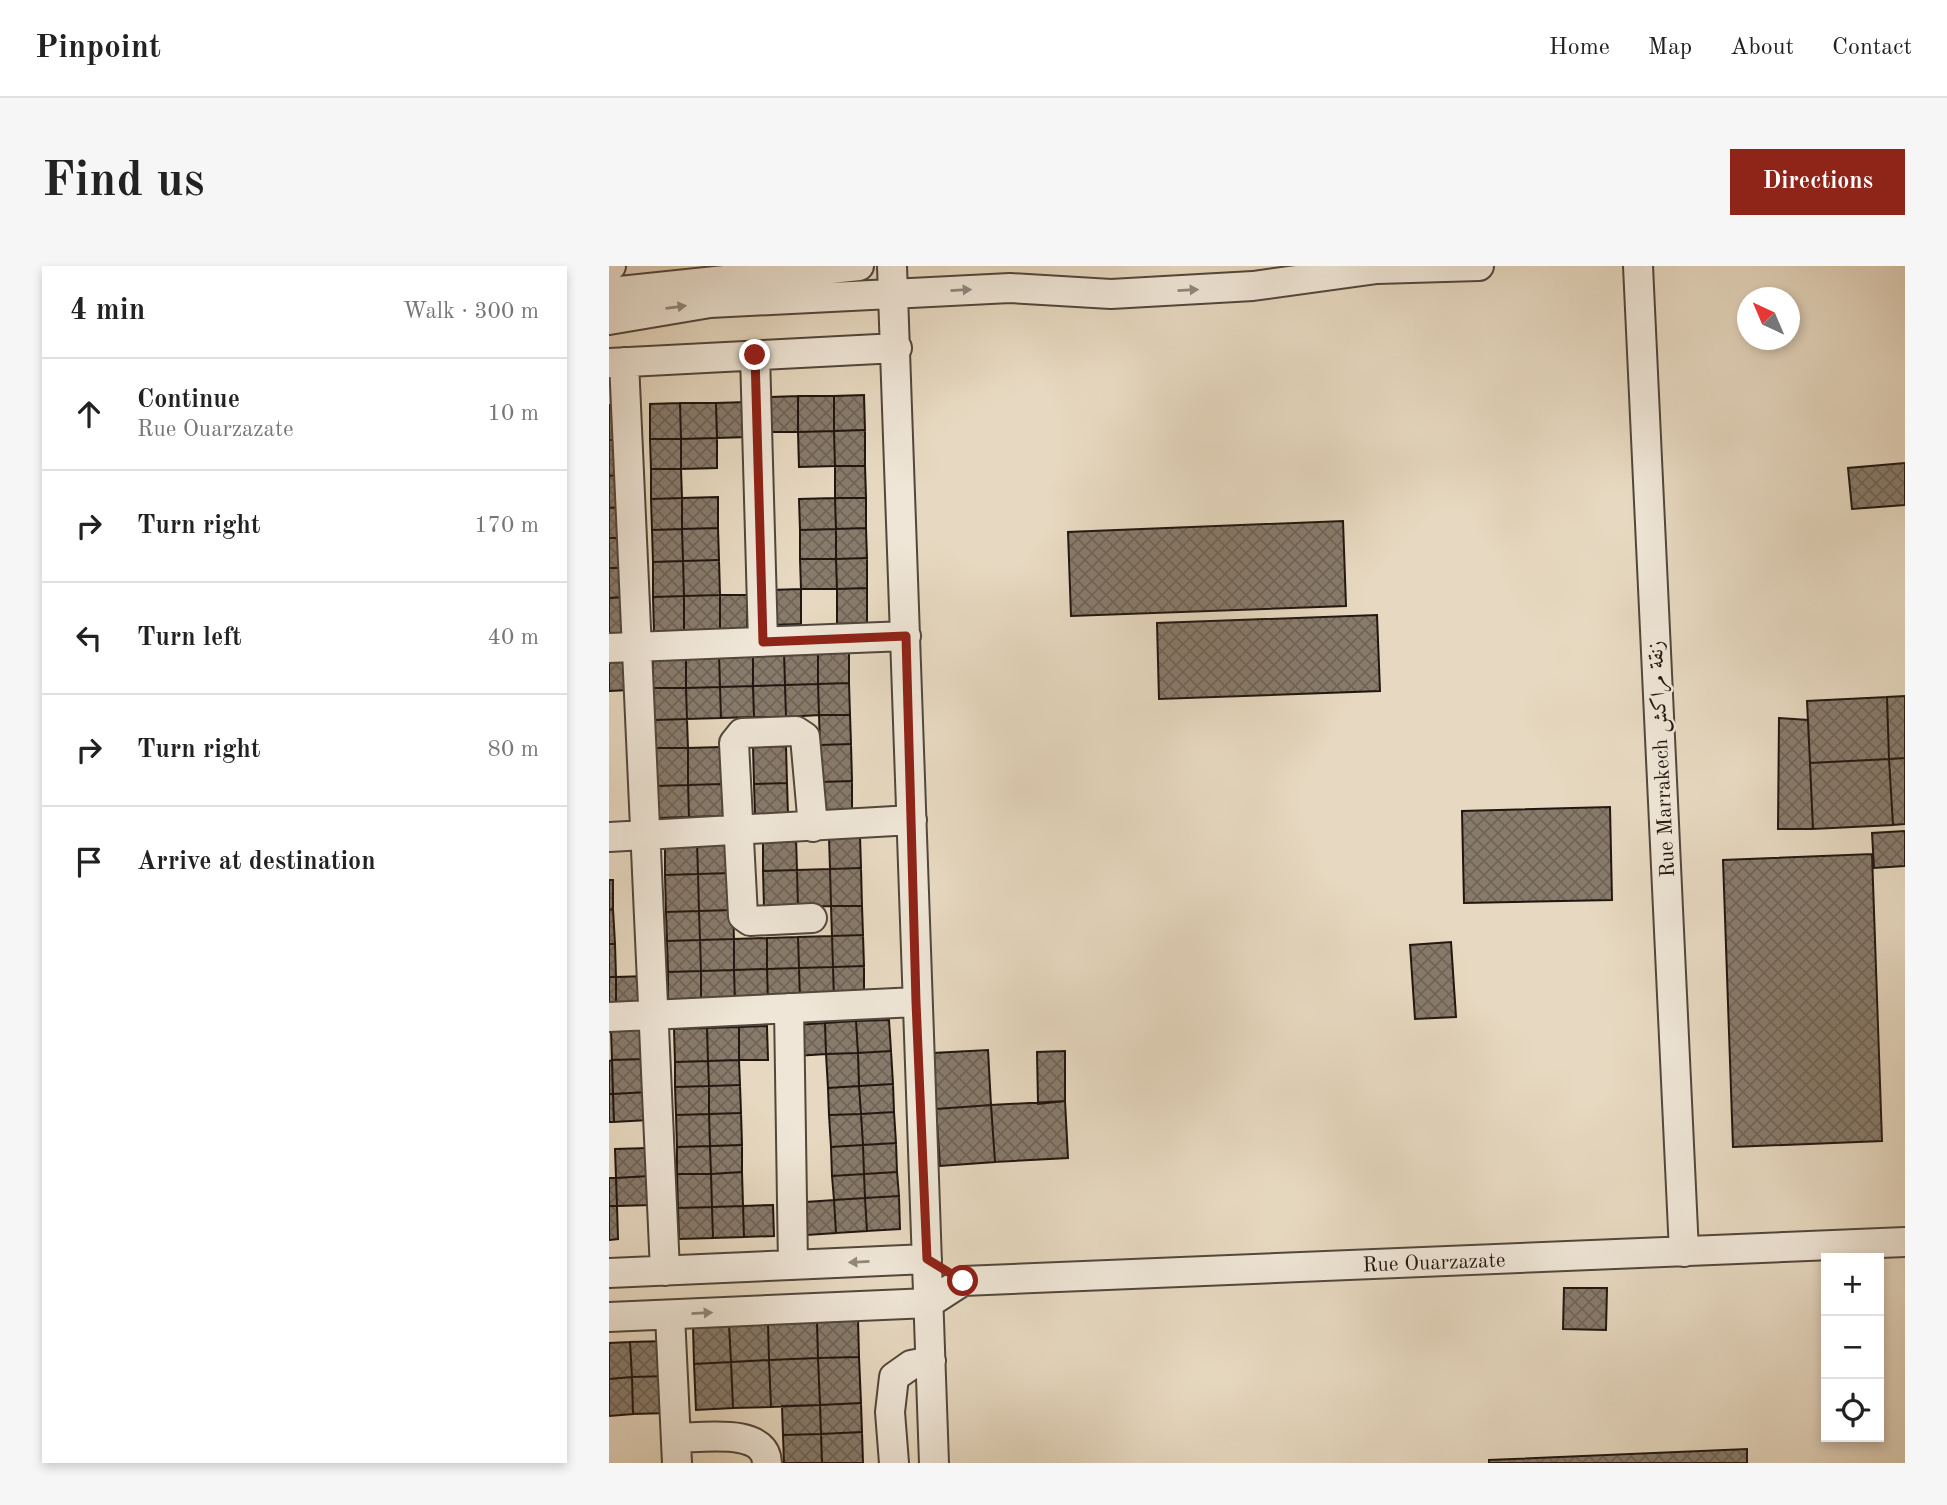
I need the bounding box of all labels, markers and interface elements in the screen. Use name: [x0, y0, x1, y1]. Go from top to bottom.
text: Pinpoint: [35, 32, 161, 65]
text: Home: [1549, 36, 1610, 60]
text: Map: [1648, 36, 1692, 60]
text: About: [1730, 36, 1794, 60]
text: Contact: [1832, 36, 1912, 60]
button: Directions: [1730, 149, 1905, 215]
text: Find us: [42, 158, 205, 207]
one-way arrow: [951, 284, 973, 295]
one-way arrow: [1178, 284, 1200, 295]
north arrow: [1737, 287, 1800, 350]
text: 4 min: [70, 296, 145, 326]
text: Walk · 300 m: [403, 300, 539, 323]
one-way arrow: [665, 302, 687, 313]
route end: [739, 339, 770, 370]
text: Continue: [137, 387, 240, 413]
icon: ahead: [70, 395, 108, 433]
text: 10 m: [488, 402, 539, 425]
text: Rue Ouarzazate: [137, 418, 294, 441]
icon: right: [70, 507, 108, 545]
text: Turn right: [137, 513, 260, 539]
text: 170 m: [474, 514, 539, 537]
icon: left: [70, 619, 108, 657]
text: Turn left: [137, 625, 242, 651]
text: 40 m: [488, 626, 539, 649]
street label: Rue Marrakech زنقة مراكش: [1646, 640, 1682, 878]
icon: right: [70, 731, 108, 769]
text: Turn right: [137, 737, 260, 763]
text: 80 m: [488, 738, 539, 761]
icon: arrive: [70, 843, 108, 881]
text: Arrive at destination: [137, 849, 376, 875]
street label: Rue Ouarzazate: [1362, 1251, 1506, 1276]
map controls: [1821, 1253, 1884, 1442]
button: +: [1821, 1253, 1884, 1316]
one-way arrow: [848, 1257, 870, 1268]
route start: [947, 1265, 978, 1296]
one-way arrow: [691, 1308, 713, 1319]
button: −: [1821, 1316, 1884, 1379]
button: locate: [1821, 1379, 1884, 1442]

